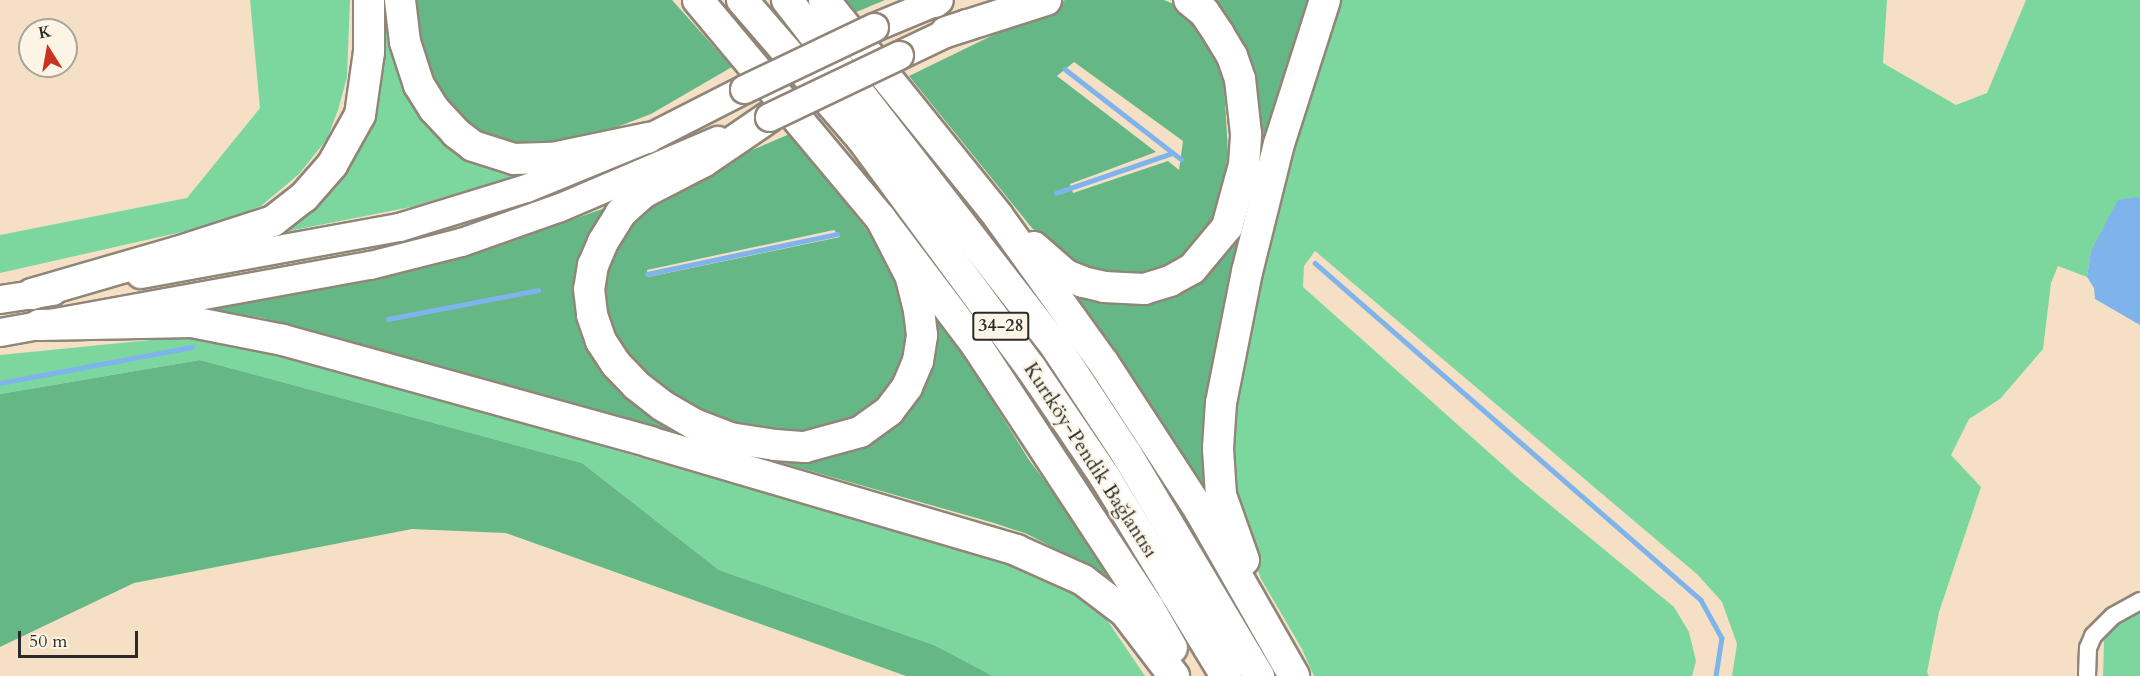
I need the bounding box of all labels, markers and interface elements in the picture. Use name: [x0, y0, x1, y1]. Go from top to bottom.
north arrow: [18, 18, 78, 78]
text: K: [36, 20, 53, 44]
road number: 34-28: [971, 311, 1031, 341]
street label: Kurtköy-Pendik Bağlantısı: [1019, 358, 1163, 562]
scale bar: [21, 619, 141, 657]
text: 50 m: [29, 629, 68, 654]

